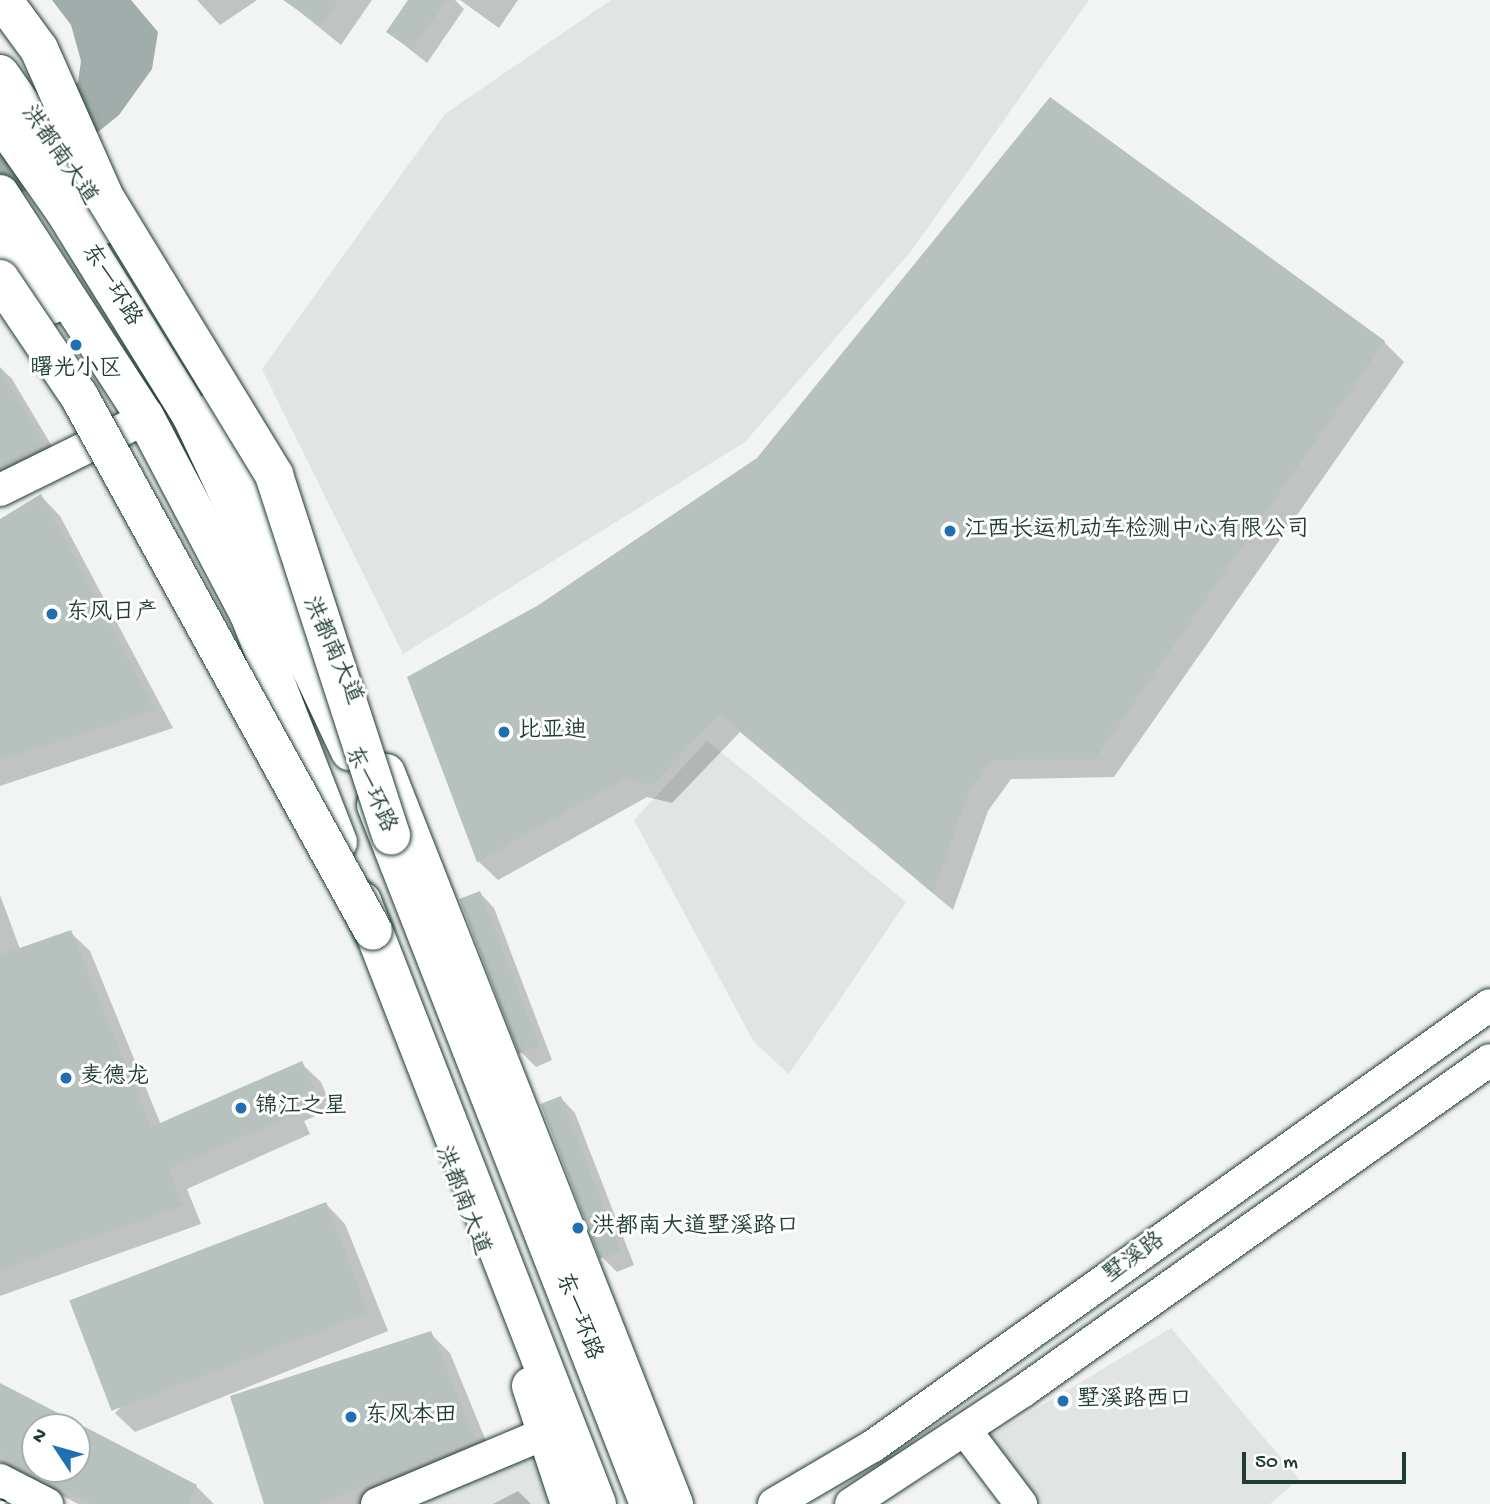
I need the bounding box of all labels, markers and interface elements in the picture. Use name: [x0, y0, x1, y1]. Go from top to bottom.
street label: 洪都南大道: [14, 101, 102, 211]
street label: 东一环路: [74, 240, 146, 332]
marker: 曙光小区: [68, 337, 84, 353]
place label: 曙光小区: [30, 356, 122, 384]
place label: 江西长运机动车检测中心有限公司: [964, 517, 1309, 545]
marker: 江西长运机动车检测中心有限公司: [942, 523, 958, 539]
street label: 洪都南大道: [295, 593, 367, 709]
place label: 东风日产: [66, 600, 158, 628]
marker: 东风日产: [44, 606, 60, 622]
place label: 比亚迪: [518, 718, 587, 746]
marker: 比亚迪: [496, 724, 512, 740]
street label: 东一环路: [337, 742, 401, 838]
place label: 麦德龙: [80, 1064, 149, 1092]
marker: 麦德龙: [58, 1070, 74, 1086]
place label: 锦江之星: [255, 1094, 347, 1122]
marker: 锦江之星: [233, 1100, 249, 1116]
street label: 洪都南大道: [428, 1142, 494, 1260]
place label: 洪都南大道墅溪路口: [592, 1214, 799, 1242]
marker: 洪都南大道墅溪路口: [570, 1220, 586, 1236]
street label: 墅溪路: [1099, 1228, 1171, 1290]
street label: 东一环路: [548, 1269, 606, 1365]
place label: 墅溪路西口: [1077, 1387, 1192, 1415]
marker: 墅溪路西口: [1055, 1393, 1071, 1409]
place label: 东风本田: [365, 1403, 457, 1431]
marker: 东风本田: [343, 1409, 359, 1425]
north arrow: [21, 1413, 91, 1483]
text: N: [27, 1425, 53, 1448]
scale bar: [1245, 1438, 1410, 1482]
text: 50 m: [1255, 1451, 1298, 1476]

